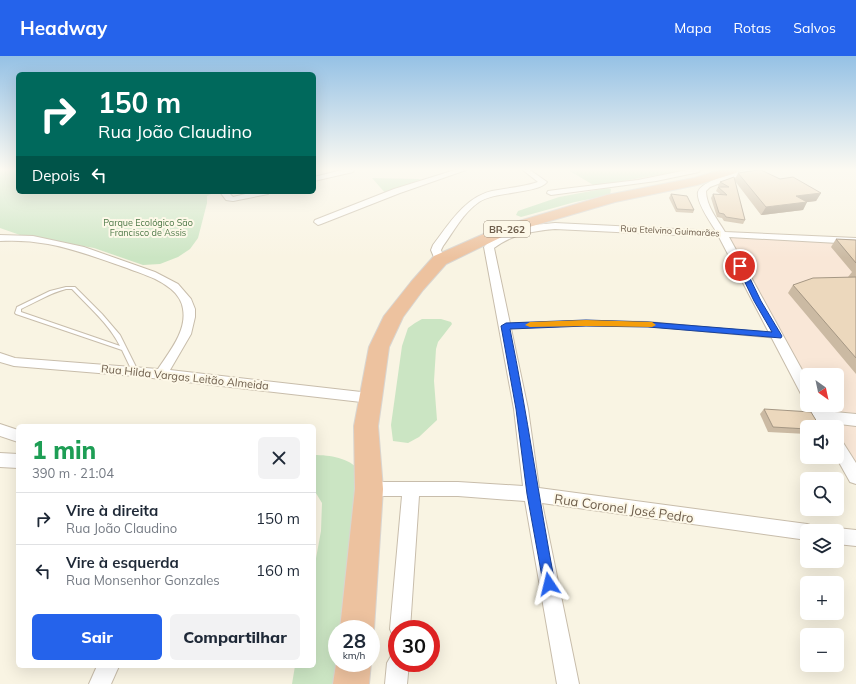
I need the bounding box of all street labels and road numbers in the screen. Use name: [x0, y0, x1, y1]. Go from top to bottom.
road number: BR-262: [484, 221, 530, 237]
street label: Rua Etelvino Guimarães: [620, 222, 720, 239]
street label: Rua Hilda Vargas Leitão Almeida: [100, 361, 270, 393]
street label: Rua Coronel José Pedro: [553, 490, 695, 526]

